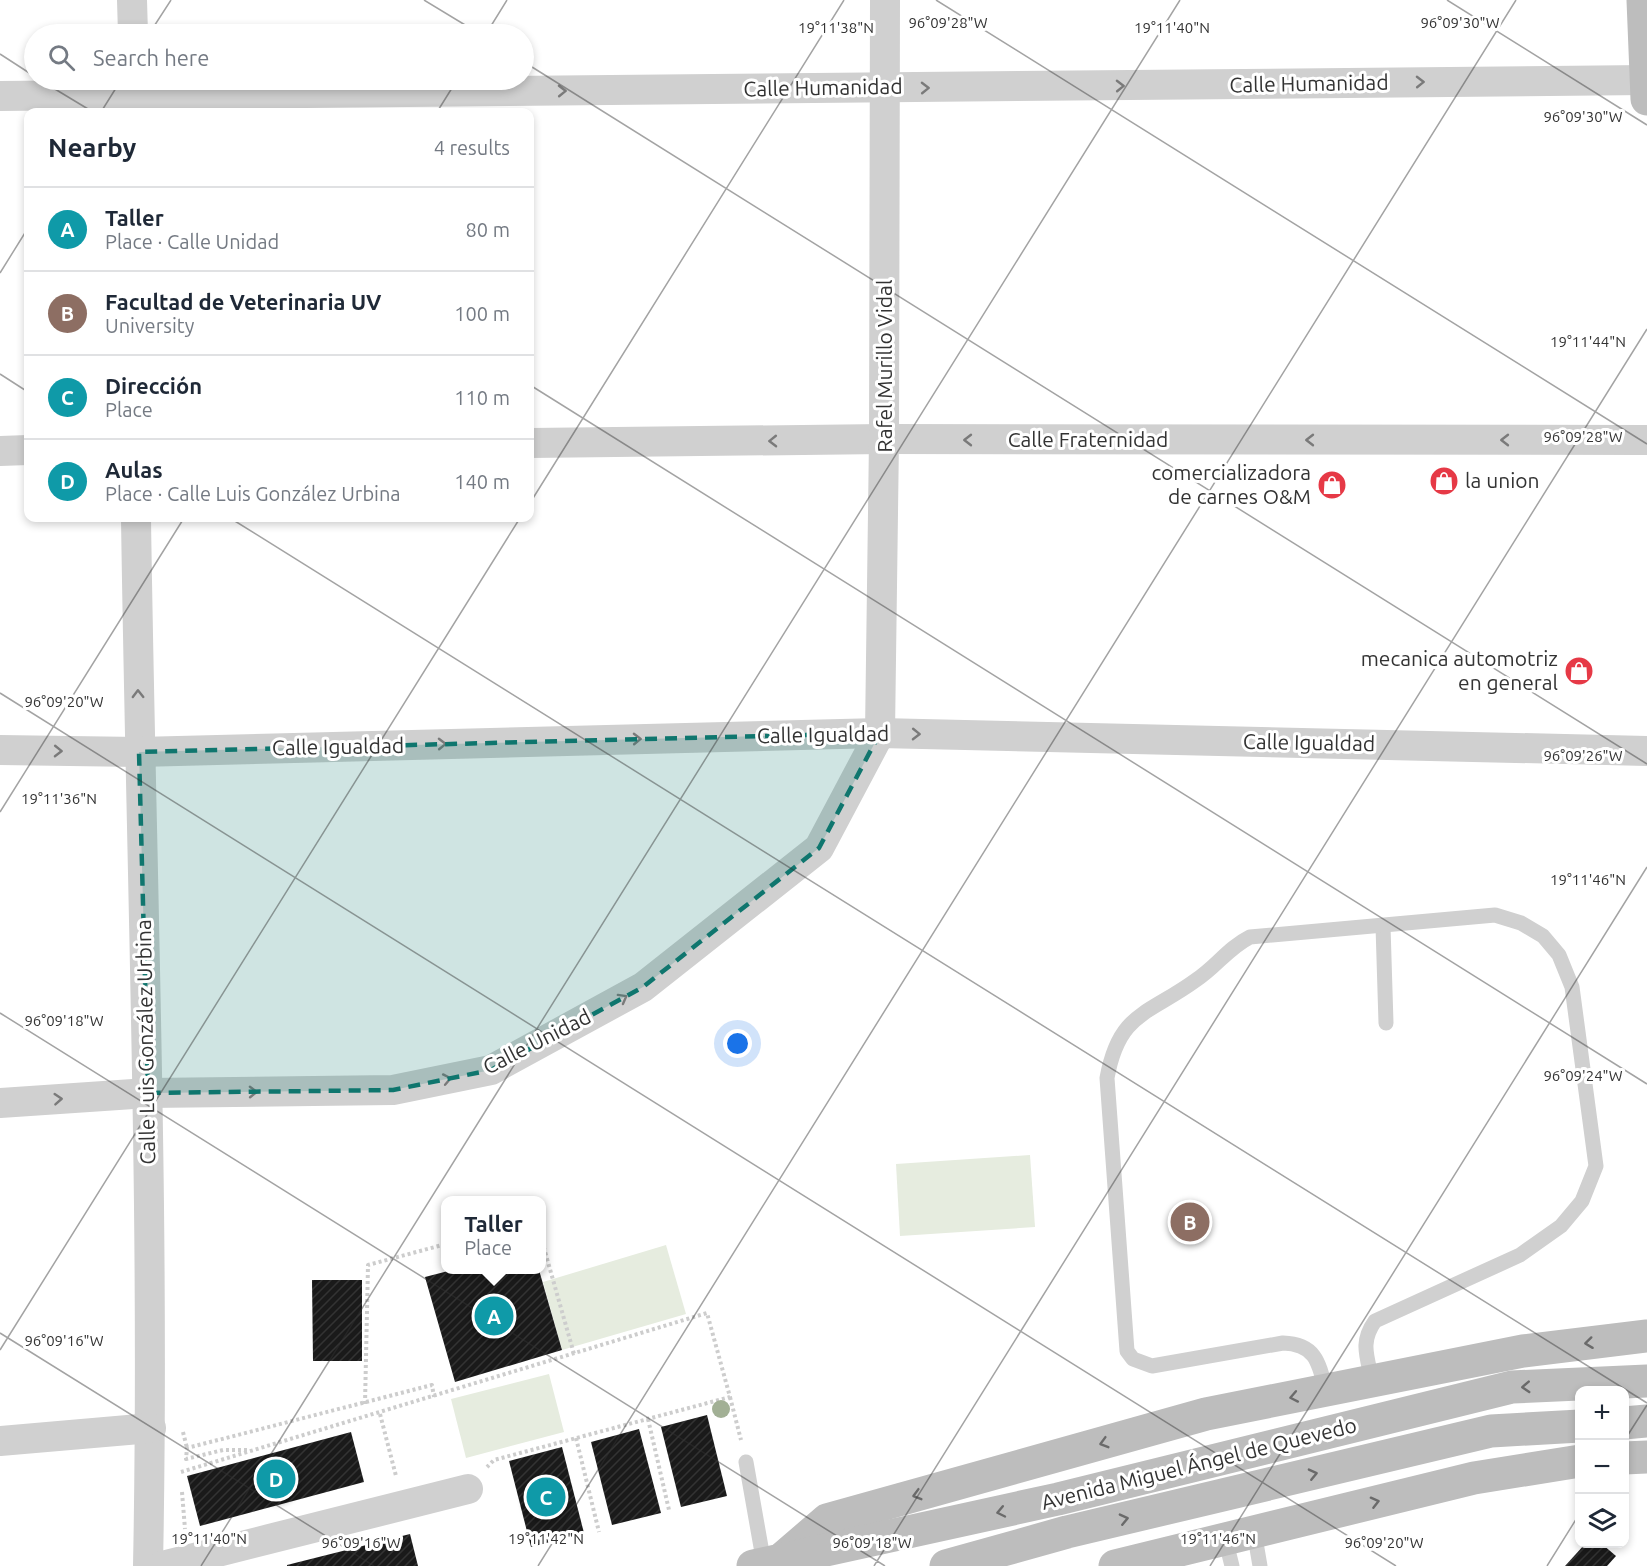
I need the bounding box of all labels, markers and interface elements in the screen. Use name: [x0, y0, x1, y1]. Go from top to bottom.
text: 96°09'28"W: [908, 14, 988, 31]
text: 96°09'30"W: [1420, 14, 1500, 31]
text: 19°11'38"N: [798, 19, 874, 36]
text: 19°11'40"N: [1134, 19, 1210, 36]
search box: [24, 24, 534, 90]
icon: search: [45, 41, 78, 74]
text: Search here: [93, 45, 209, 70]
street label: Calle Humanidad: [1229, 70, 1389, 96]
street label: Calle Humanidad: [743, 74, 903, 100]
one-way arrow: [1416, 76, 1425, 89]
one-way arrow: [1116, 79, 1125, 92]
one-way arrow: [921, 81, 930, 94]
one-way arrow: [558, 85, 567, 97]
text: 96°09'30"W: [1543, 108, 1623, 125]
text: Nearby: [48, 133, 136, 162]
text: 4 results: [434, 136, 510, 159]
text: Taller: [105, 205, 164, 230]
text: A: [60, 218, 75, 241]
text: 80 m: [466, 218, 510, 241]
text: Place · Calle Unidad: [105, 230, 279, 253]
street label: Rafel Murillo Vidal: [872, 280, 896, 452]
text: Facultad de Veterinaria UV: [105, 289, 381, 314]
text: B: [61, 302, 74, 325]
text: 100 m: [454, 302, 510, 325]
text: University: [105, 314, 194, 337]
text: 19°11'44"N: [1550, 333, 1626, 350]
text: Dirección: [105, 373, 202, 398]
text: C: [61, 386, 74, 409]
text: 110 m: [454, 386, 510, 409]
text: Place: [105, 398, 153, 421]
street label: Calle Fraternidad: [1008, 427, 1168, 451]
text: 96°09'28"W: [1543, 428, 1623, 445]
one-way arrow: [768, 434, 777, 447]
one-way arrow: [963, 434, 972, 446]
one-way arrow: [1305, 434, 1314, 446]
one-way arrow: [1500, 434, 1509, 446]
text: Aulas: [105, 457, 163, 482]
place label: comercializadora de carnes O&M: [1151, 460, 1311, 508]
shop icon: la union: [1428, 465, 1460, 497]
place label: la union: [1465, 468, 1540, 492]
shop icon: comercializadora de carnes O&M: [1316, 469, 1348, 501]
text: D: [60, 470, 75, 493]
text: 140 m: [454, 470, 510, 493]
text: Place · Calle Luis González Urbina: [105, 482, 401, 505]
place label: mecanica automotriz en general: [1361, 646, 1558, 694]
shop icon: mecanica automotriz en general: [1563, 655, 1595, 687]
one-way arrow: [132, 689, 145, 698]
text: 96°09'20"W: [24, 693, 104, 710]
street label: Calle Igualdad: [757, 721, 889, 747]
one-way arrow: [912, 727, 921, 740]
street label: Calle Igualdad: [1243, 729, 1375, 755]
street label: Calle Igualdad: [272, 733, 404, 759]
one-way arrow: [633, 733, 642, 745]
one-way arrow: [438, 738, 447, 750]
one-way arrow: [54, 745, 63, 757]
text: 96°09'26"W: [1543, 747, 1623, 764]
text: 19°11'36"N: [21, 790, 97, 807]
text: 19°11'46"N: [1550, 871, 1626, 888]
street label: Calle Luis González Urbina: [131, 919, 159, 1165]
one-way arrow: [617, 994, 627, 1005]
street label: Calle Unidad: [479, 1004, 595, 1079]
text: 96°09'18"W: [24, 1012, 104, 1029]
your location: [723, 1029, 752, 1058]
text: 96°09'24"W: [1543, 1067, 1623, 1084]
one-way arrow: [442, 1073, 452, 1086]
one-way arrow: [249, 1086, 258, 1098]
one-way arrow: [54, 1093, 63, 1106]
popup: [441, 1196, 546, 1274]
pin: B: [1170, 1200, 1210, 1244]
text: Taller: [464, 1211, 523, 1236]
text: Place: [464, 1236, 512, 1259]
pin: A: [474, 1294, 514, 1338]
text: 96°09'16"W: [24, 1332, 104, 1349]
one-way arrow: [1584, 1337, 1593, 1349]
one-way arrow: [1521, 1380, 1530, 1393]
map controls: [1575, 1386, 1629, 1548]
button: +: [1575, 1386, 1629, 1440]
one-way arrow: [1289, 1390, 1299, 1403]
street label: Avenida Miguel Ángel de Quevedo: [1039, 1412, 1359, 1514]
one-way arrow: [1100, 1435, 1110, 1448]
button: −: [1575, 1440, 1629, 1494]
pin: D: [256, 1456, 296, 1502]
one-way arrow: [1308, 1468, 1318, 1481]
pin: C: [526, 1474, 566, 1520]
one-way arrow: [912, 1488, 923, 1500]
button: layers: [1575, 1494, 1629, 1548]
one-way arrow: [1370, 1496, 1380, 1509]
one-way arrow: [996, 1504, 1006, 1517]
one-way arrow: [1118, 1513, 1128, 1526]
text: 19°11'40"N: [171, 1530, 247, 1547]
text: 19°11'42"N: [508, 1530, 584, 1547]
text: 19°11'46"N: [1180, 1530, 1256, 1547]
text: 96°09'16"W: [321, 1534, 401, 1551]
text: 96°09'18"W: [832, 1534, 912, 1551]
text: 96°09'20"W: [1344, 1534, 1424, 1551]

